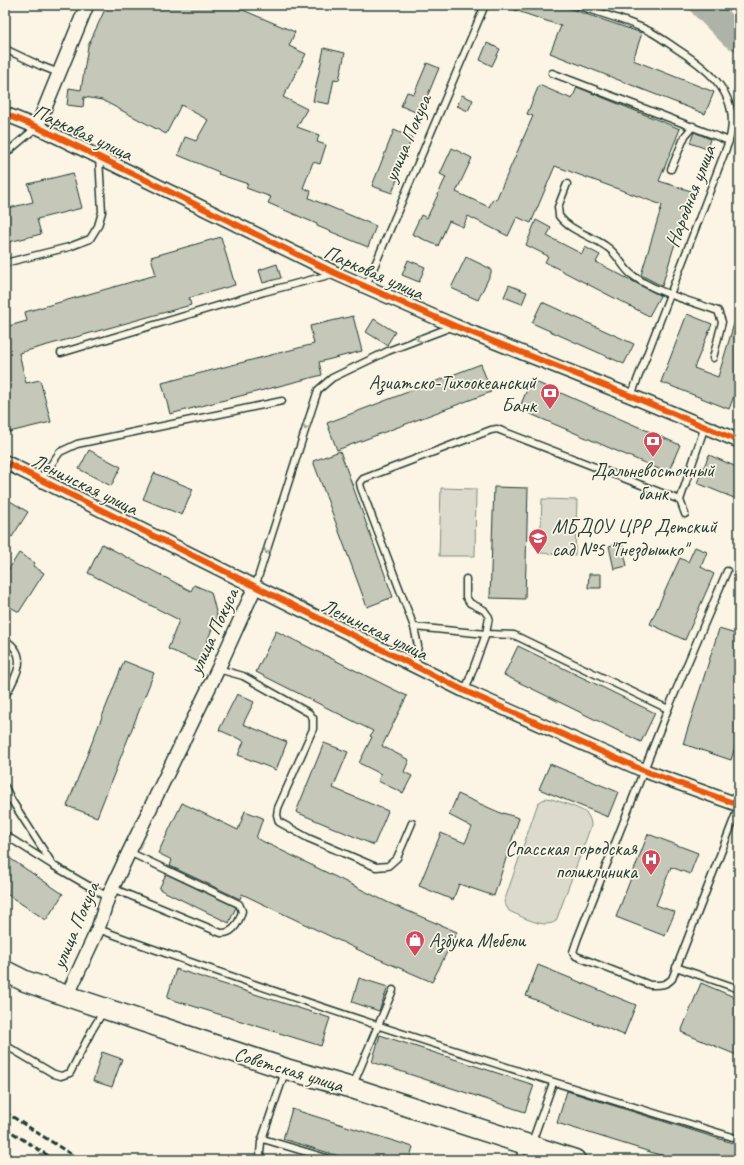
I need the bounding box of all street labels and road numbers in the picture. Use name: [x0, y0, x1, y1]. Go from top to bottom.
street label: улица Покуса: [378, 89, 438, 186]
street label: Парковая улица: [29, 99, 137, 167]
street label: Народная улица: [660, 141, 722, 251]
street label: Парковая улица: [320, 239, 429, 306]
street label: Ленинская улица: [28, 448, 143, 521]
street label: улица Покуса: [182, 583, 245, 679]
street label: Ленинская улица: [318, 593, 433, 666]
street label: улица Покуса: [46, 876, 106, 973]
street label: Советская улица: [231, 1041, 348, 1098]

